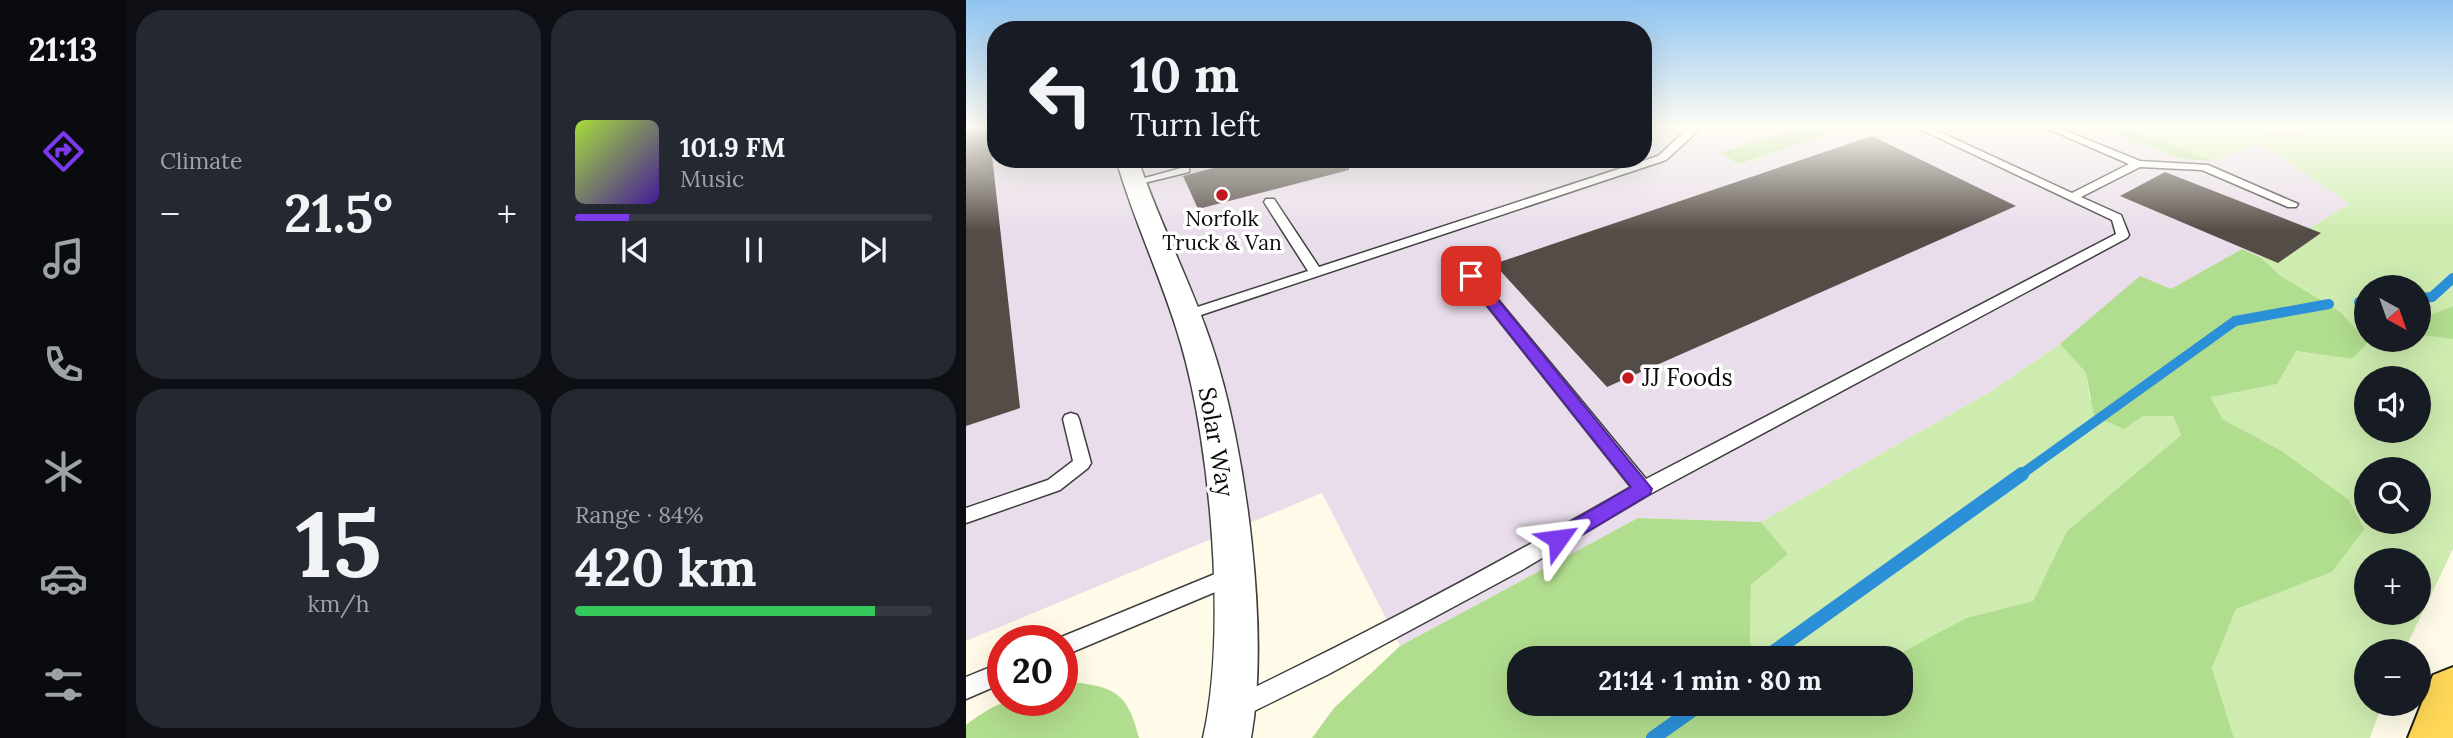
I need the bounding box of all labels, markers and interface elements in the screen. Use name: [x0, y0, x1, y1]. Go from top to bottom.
text: 21:13: [29, 29, 97, 70]
text: 10 m: [1130, 43, 1239, 105]
icon: left: [1015, 49, 1106, 140]
text: Turn left: [1130, 104, 1260, 145]
icon: directions: [39, 127, 88, 176]
text: 101.9 FM: [680, 131, 786, 164]
text: Climate: [160, 146, 242, 175]
text: Music: [680, 164, 744, 193]
text: 21.5°: [284, 180, 393, 246]
marker: Norfolk Truck & Van: [1214, 187, 1230, 203]
text: −: [160, 190, 180, 238]
text: +: [497, 190, 517, 238]
place label: Norfolk Truck & Van: [1162, 205, 1282, 256]
icon: previous: [616, 231, 654, 269]
icon: pause: [735, 231, 773, 269]
icon: next: [854, 231, 892, 269]
icon: music: [39, 234, 88, 283]
pin: [1441, 246, 1501, 306]
icon: arrive: [1452, 257, 1490, 295]
north arrow: [2354, 275, 2431, 352]
map controls: [2354, 275, 2431, 716]
icon: phone: [39, 340, 88, 389]
place label: JJ Foods: [1641, 362, 1733, 393]
button: sound: [2354, 366, 2431, 443]
marker: JJ Foods: [1620, 370, 1636, 386]
street label: Solar Way: [1192, 385, 1241, 500]
icon: climate: [39, 447, 88, 496]
button: search: [2354, 457, 2431, 534]
text: 15: [295, 485, 382, 602]
text: Range · 84%: [575, 500, 704, 529]
position arrow: [1521, 502, 1595, 576]
text: 420 km: [575, 534, 757, 600]
button: +: [2354, 548, 2431, 625]
icon: car: [39, 554, 88, 603]
text: km/h: [307, 589, 370, 618]
speed limit sign: 20: [987, 625, 1078, 716]
button: −: [2354, 639, 2431, 716]
icon: filters: [39, 660, 88, 709]
text: 21:14 · 1 min · 80 m: [1598, 664, 1822, 697]

